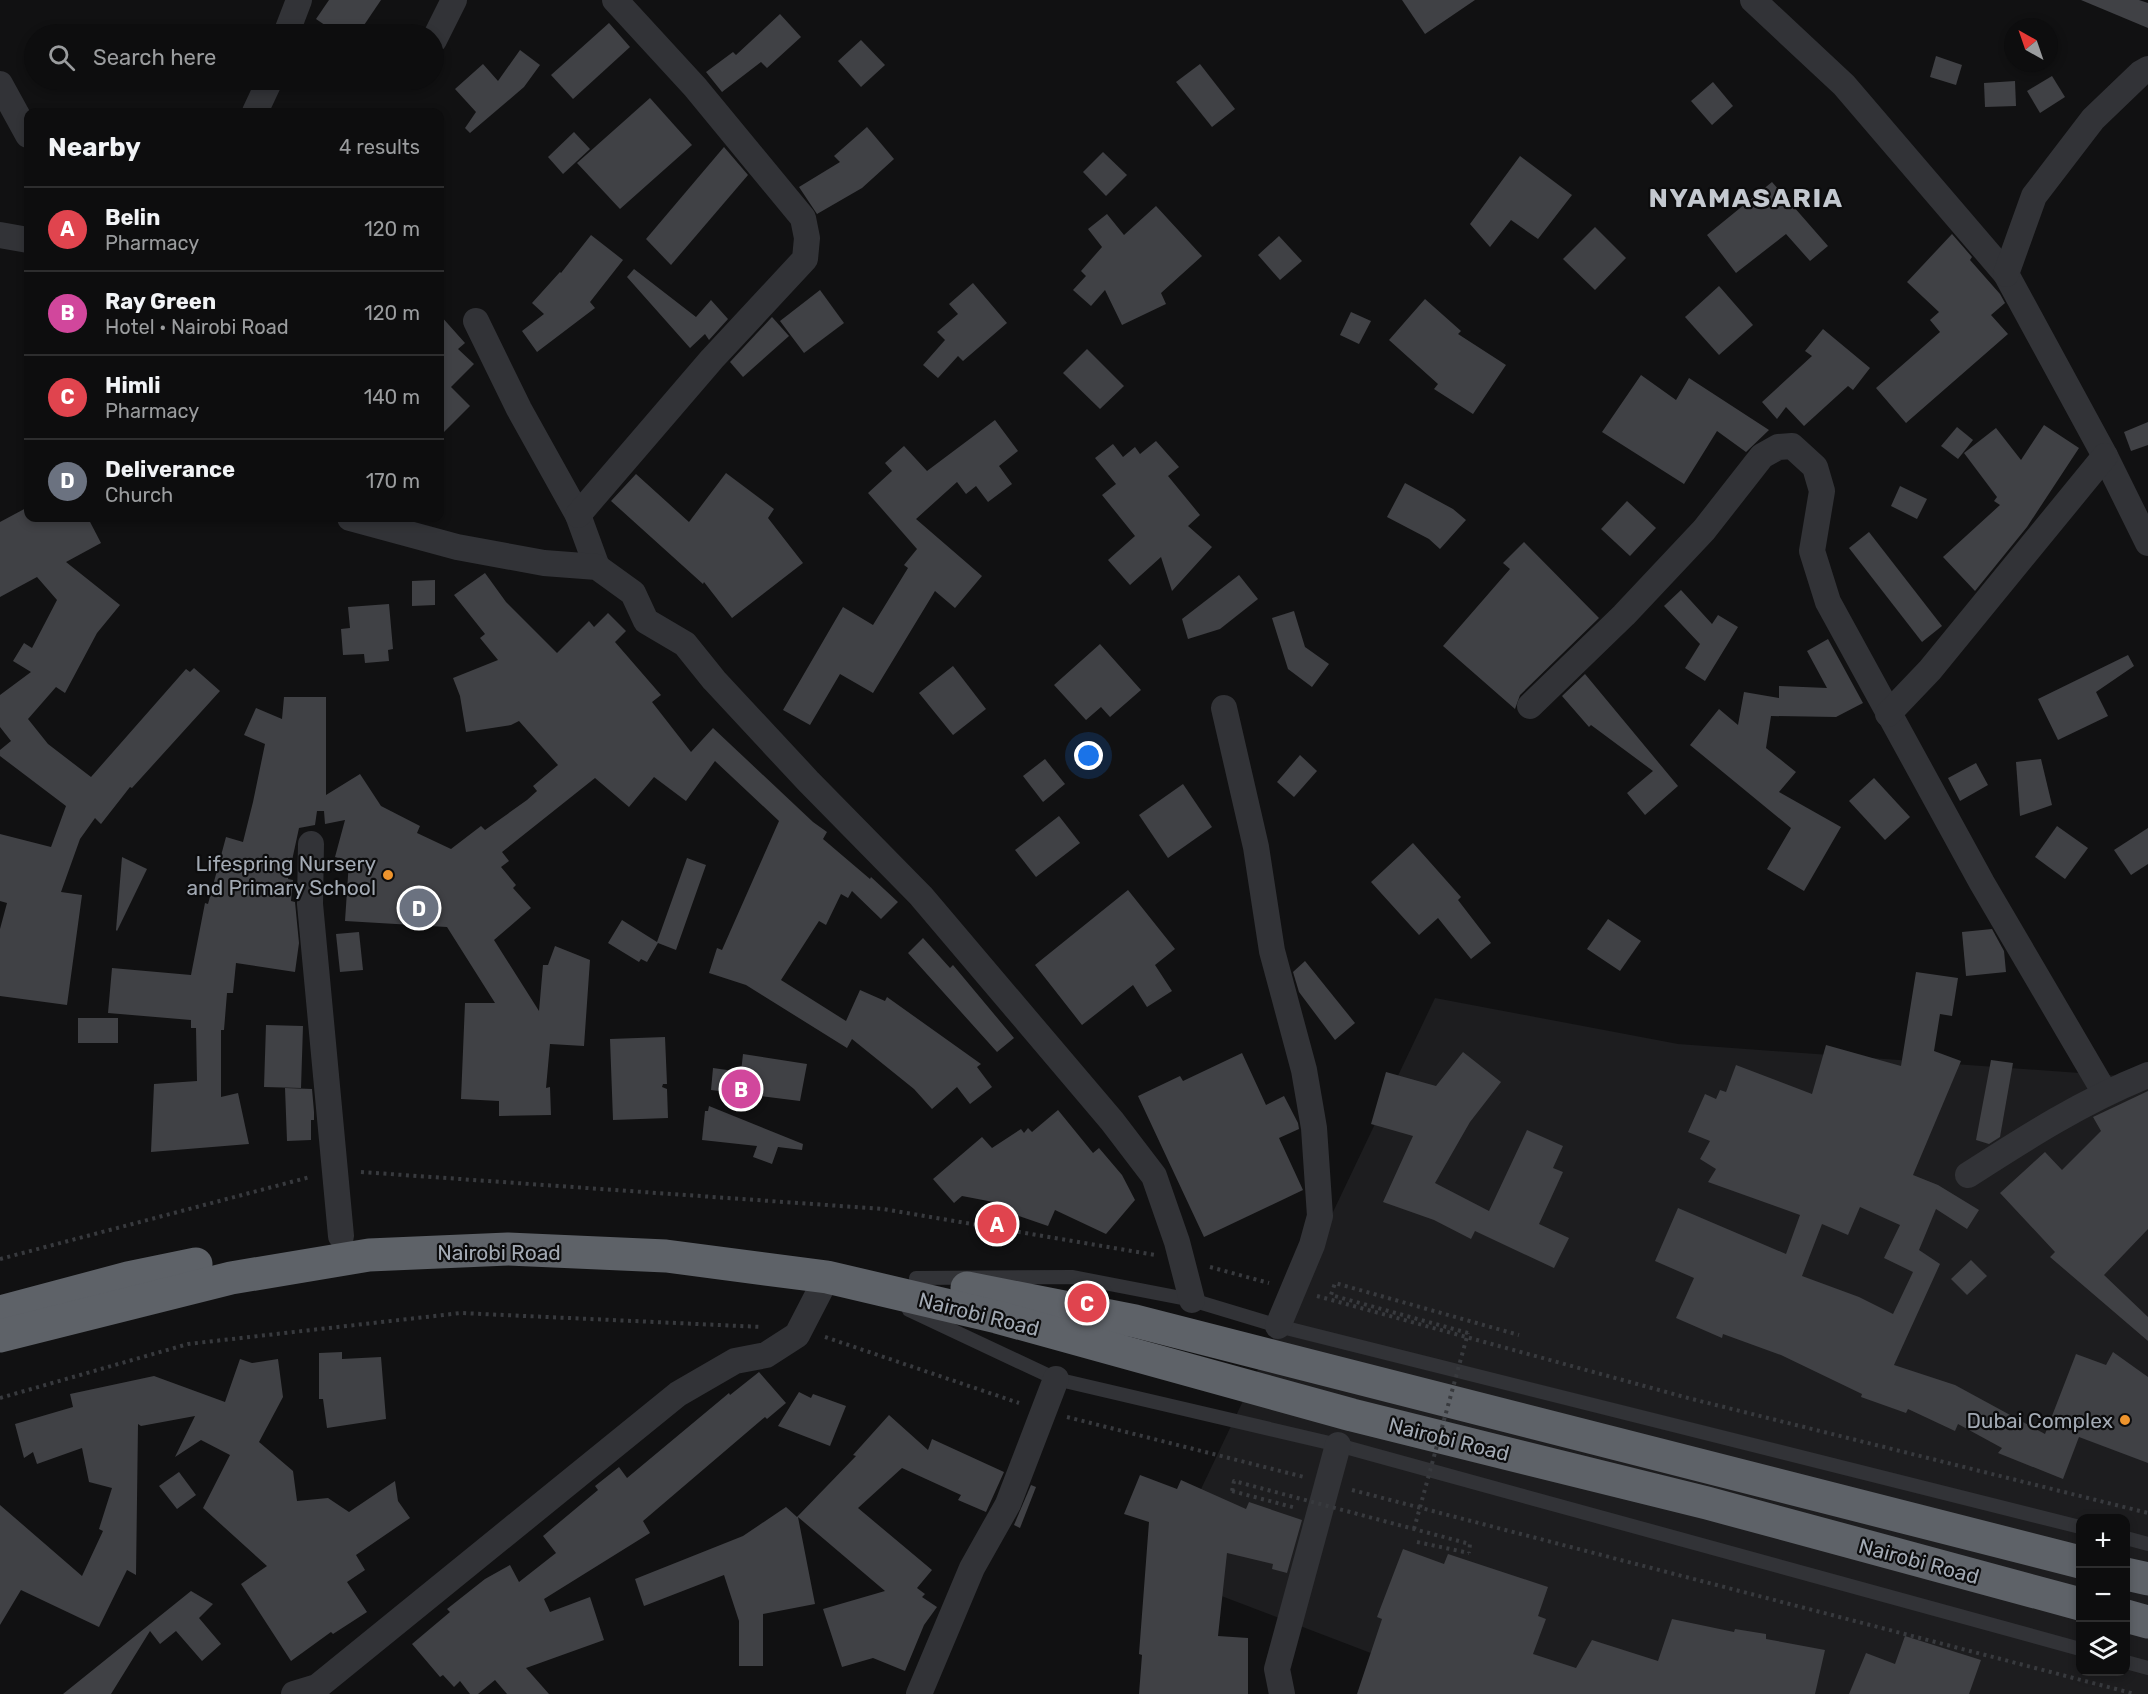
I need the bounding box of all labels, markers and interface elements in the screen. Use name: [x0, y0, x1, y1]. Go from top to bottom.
north arrow: [2004, 18, 2058, 72]
search box: [24, 24, 444, 90]
icon: search: [45, 41, 78, 74]
text: Search here: [93, 44, 216, 71]
text: Nearby: [48, 132, 141, 163]
text: 4 results: [339, 135, 420, 159]
district label: NYAMASARIA: [1648, 182, 1844, 214]
text: Belin: [105, 204, 160, 231]
text: A: [60, 217, 75, 241]
text: 120 m: [364, 217, 420, 241]
text: Pharmacy: [105, 231, 199, 255]
text: Ray Green: [105, 288, 216, 315]
text: B: [60, 301, 75, 325]
text: 120 m: [364, 301, 420, 325]
text: Hotel · Nairobi Road: [105, 315, 289, 339]
text: Himli: [105, 372, 160, 399]
text: C: [60, 385, 75, 409]
text: 140 m: [364, 385, 420, 409]
text: Pharmacy: [105, 399, 199, 423]
text: Deliverance: [105, 456, 235, 483]
text: D: [60, 469, 75, 493]
text: 170 m: [366, 469, 420, 493]
text: Church: [105, 483, 173, 507]
your location: [1074, 741, 1103, 770]
place label: Lifespring Nursery and Primary School: [186, 851, 376, 900]
marker: Lifespring Nursery and Primary School: [381, 868, 395, 882]
pin: D: [400, 886, 438, 930]
pin: B: [722, 1066, 760, 1112]
pin: A: [978, 1202, 1016, 1246]
street label: Nairobi Road: [437, 1240, 561, 1265]
pin: C: [1068, 1280, 1106, 1326]
street label: Nairobi Road: [916, 1287, 1042, 1341]
place label: Dubai Complex: [1966, 1408, 2113, 1433]
street label: Nairobi Road: [1386, 1412, 1512, 1466]
marker: Dubai Complex: [2118, 1413, 2132, 1427]
map controls: [2076, 1514, 2130, 1676]
button: +: [2076, 1514, 2130, 1568]
street label: Nairobi Road: [1856, 1533, 1982, 1589]
button: −: [2076, 1568, 2130, 1622]
button: layers: [2076, 1622, 2130, 1676]

